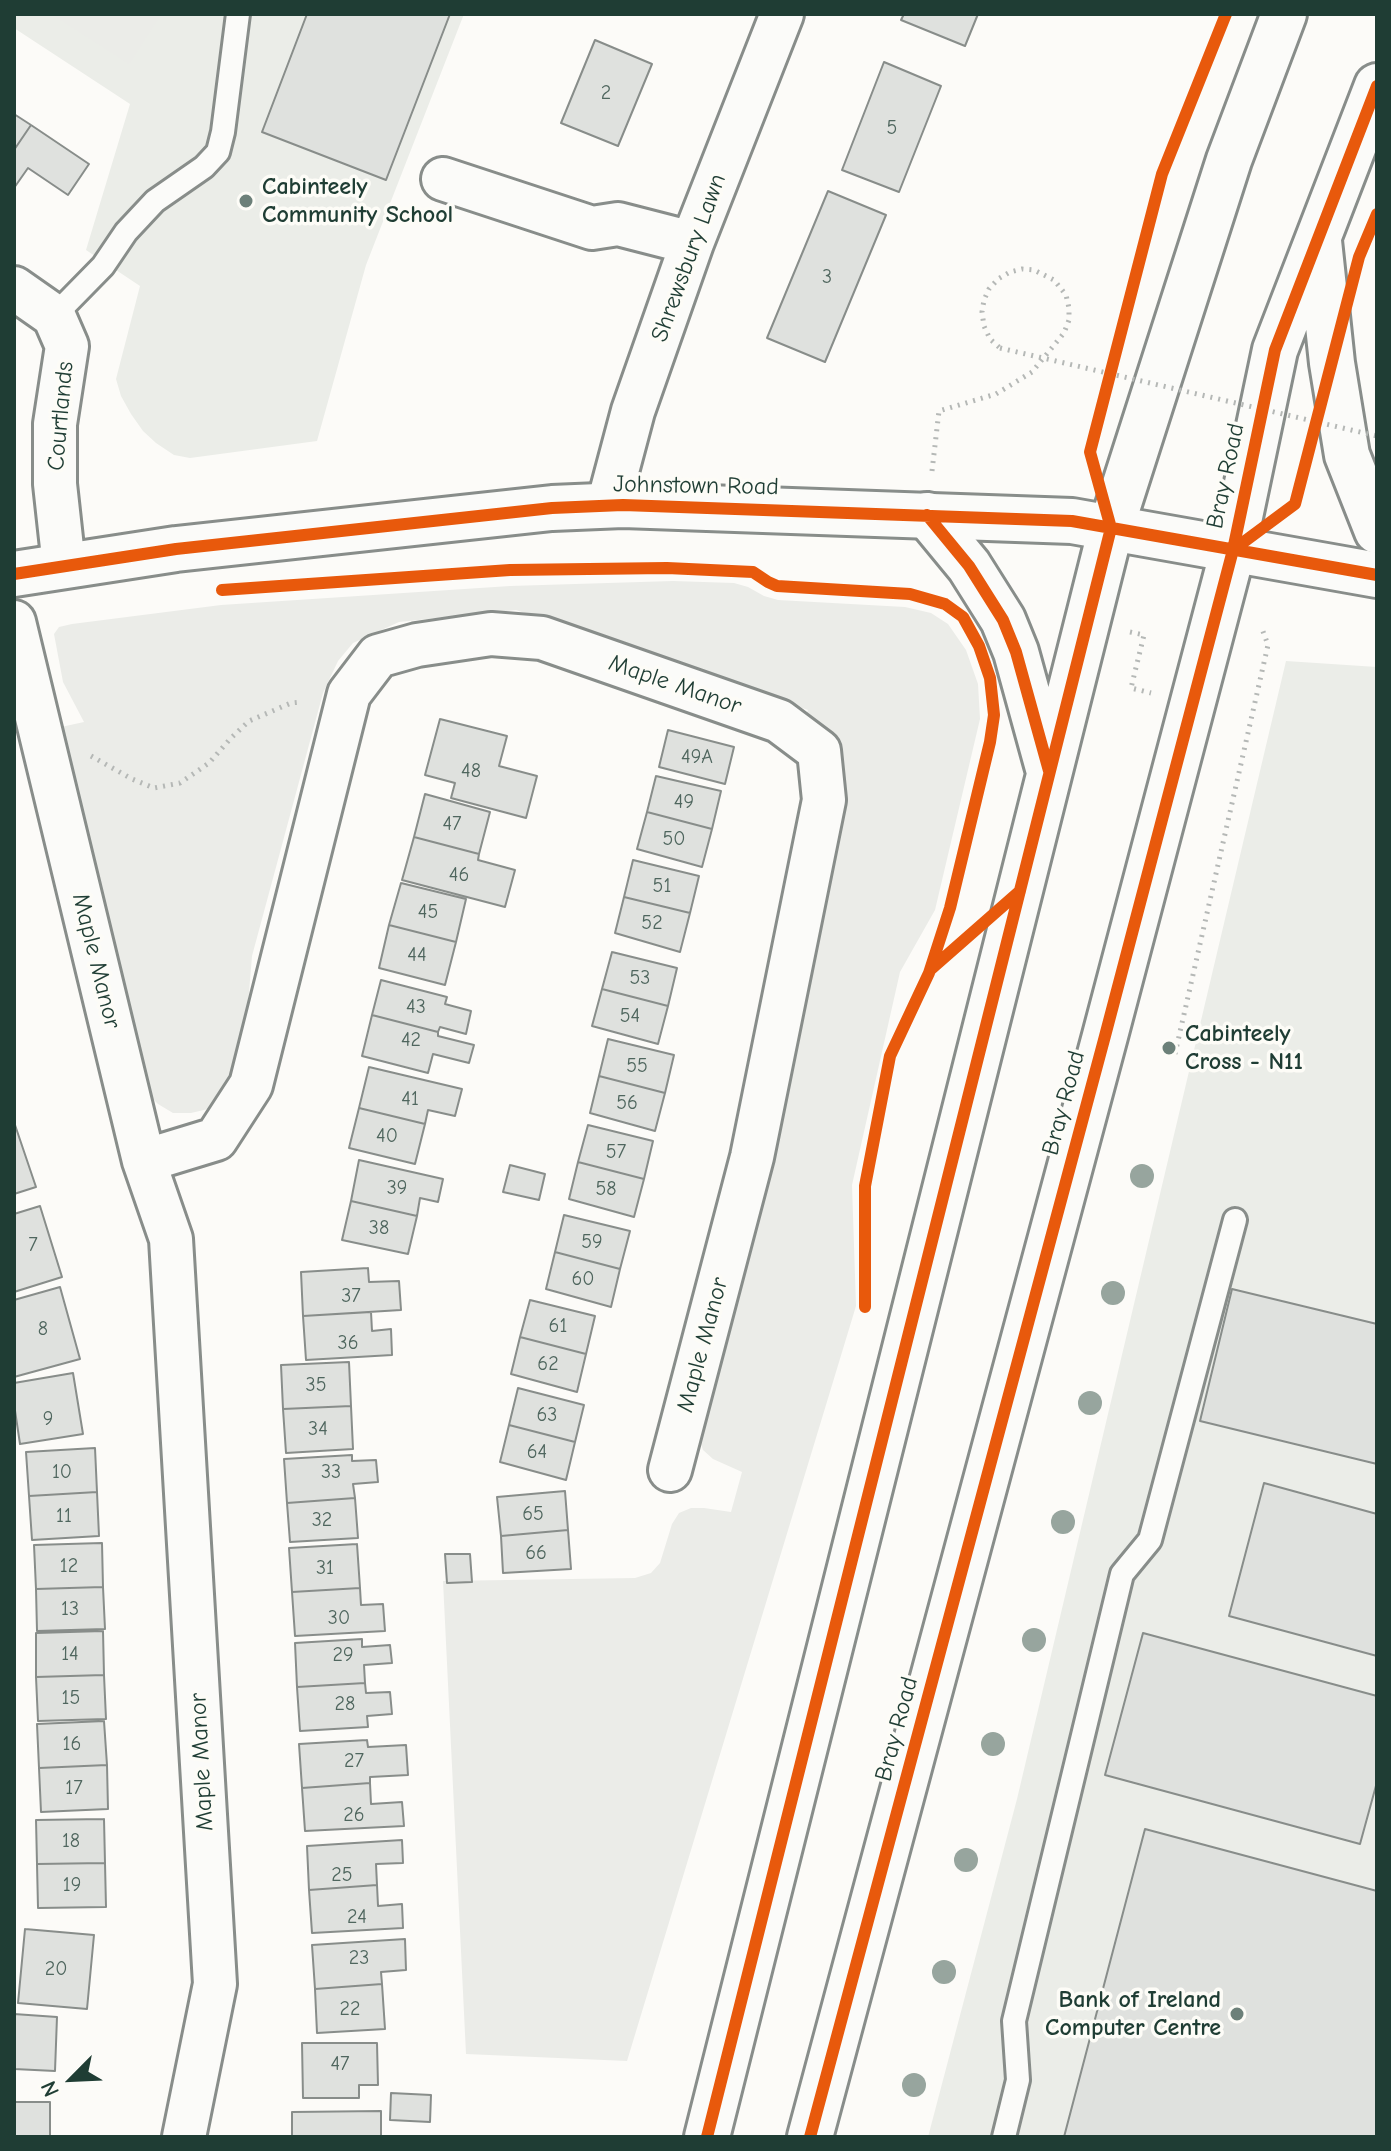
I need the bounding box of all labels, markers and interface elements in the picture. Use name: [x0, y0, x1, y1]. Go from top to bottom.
house number: 2: [601, 81, 611, 105]
house number: 5: [887, 116, 897, 140]
street label: Shrewsbury Lawn: [645, 170, 733, 346]
place label: Cabinteely Community School: [262, 173, 453, 229]
marker: Cabinteely Community School: [237, 192, 255, 210]
house number: 3: [822, 265, 832, 289]
street label: Courtlands: [42, 360, 80, 472]
street label: Bray Road: [1201, 421, 1251, 531]
street label: Johnstown Road: [613, 470, 779, 502]
street label: Maple Manor: [605, 649, 745, 721]
house number: 49A: [681, 745, 713, 769]
house number: 48: [461, 759, 481, 783]
house number: 49: [674, 790, 694, 814]
house number: 47: [442, 812, 462, 836]
house number: 50: [662, 827, 686, 851]
house number: 46: [449, 863, 469, 887]
house number: 51: [653, 874, 671, 898]
street label: Maple Manor: [65, 890, 127, 1032]
house number: 45: [418, 900, 438, 924]
house number: 52: [641, 911, 663, 935]
house number: 44: [407, 943, 427, 967]
house number: 53: [630, 966, 650, 990]
house number: 43: [406, 995, 426, 1019]
house number: 54: [620, 1004, 640, 1028]
place label: Cabinteely Cross - N11: [1185, 1020, 1303, 1076]
house number: 42: [401, 1028, 421, 1052]
marker: Cabinteely Cross - N11: [1160, 1039, 1178, 1057]
street label: Bray Road: [1036, 1048, 1092, 1158]
house number: 55: [626, 1054, 648, 1078]
house number: 41: [401, 1087, 419, 1111]
house number: 56: [616, 1091, 638, 1115]
house number: 40: [376, 1124, 398, 1148]
house number: 57: [606, 1140, 626, 1164]
house number: 39: [387, 1176, 407, 1200]
house number: 58: [595, 1177, 617, 1201]
house number: 38: [369, 1216, 389, 1240]
house number: 59: [581, 1230, 603, 1254]
house number: 7: [28, 1233, 38, 1257]
house number: 60: [571, 1267, 595, 1291]
street label: Maple Manor: [671, 1274, 735, 1416]
house number: 37: [341, 1284, 361, 1308]
house number: 61: [549, 1314, 567, 1338]
house number: 8: [38, 1317, 48, 1341]
house number: 36: [338, 1331, 358, 1355]
house number: 62: [537, 1352, 559, 1376]
house number: 35: [306, 1373, 326, 1397]
house number: 63: [537, 1403, 557, 1427]
house number: 9: [43, 1407, 53, 1431]
house number: 34: [308, 1417, 328, 1441]
house number: 64: [527, 1440, 547, 1464]
house number: 10: [52, 1460, 72, 1484]
house number: 33: [321, 1460, 341, 1484]
house number: 65: [522, 1502, 544, 1526]
house number: 11: [56, 1504, 72, 1528]
house number: 32: [312, 1508, 332, 1532]
house number: 66: [525, 1541, 547, 1565]
house number: 12: [60, 1554, 78, 1578]
house number: 31: [316, 1556, 334, 1580]
house number: 13: [61, 1597, 79, 1621]
house number: 30: [328, 1606, 350, 1630]
house number: 14: [61, 1642, 79, 1666]
house number: 29: [332, 1643, 354, 1667]
street label: Bray Road: [869, 1674, 925, 1784]
house number: 15: [62, 1686, 80, 1710]
street label: Maple Manor: [184, 1692, 220, 1832]
house number: 28: [335, 1692, 355, 1716]
house number: 16: [63, 1732, 81, 1756]
house number: 27: [344, 1749, 364, 1773]
house number: 17: [65, 1776, 83, 1800]
house number: 26: [343, 1803, 365, 1827]
house number: 18: [62, 1829, 80, 1853]
house number: 25: [331, 1863, 353, 1887]
house number: 19: [63, 1873, 81, 1897]
house number: 24: [347, 1905, 367, 1929]
house number: 23: [349, 1946, 369, 1970]
house number: 20: [45, 1957, 67, 1981]
place label: Bank of Ireland Computer Centre: [1045, 1986, 1221, 2042]
house number: 22: [340, 1997, 360, 2021]
marker: Bank of Ireland Computer Centre: [1228, 2005, 1246, 2023]
north arrow: [32, 2039, 112, 2119]
house number: 47: [330, 2052, 350, 2076]
text: N: [35, 2077, 65, 2101]

